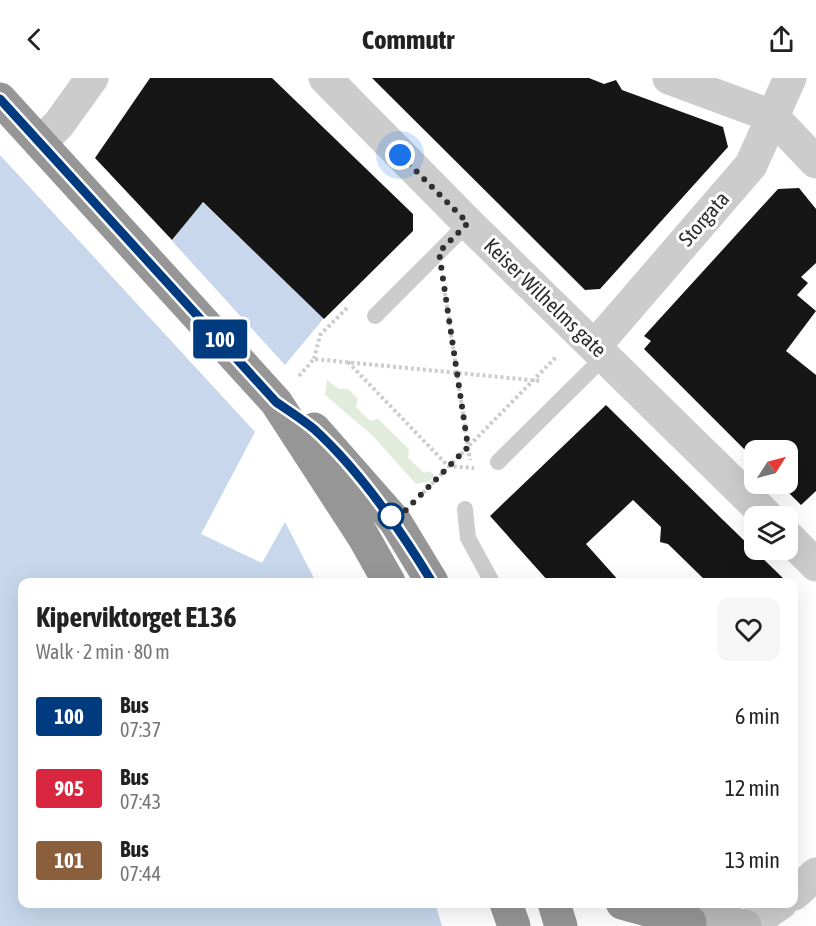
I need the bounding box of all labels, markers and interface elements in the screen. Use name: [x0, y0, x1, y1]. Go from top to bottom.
icon: back: [18, 23, 51, 56]
icon: share: [765, 23, 798, 56]
text: Commutr: [362, 24, 454, 55]
your location: [385, 140, 415, 170]
street label: Storgata: [673, 186, 733, 250]
street label: Keiser Wilhelms gate: [480, 233, 612, 362]
line badge: 100: [186, 320, 254, 358]
text: 100: [205, 327, 235, 351]
north arrow: [744, 440, 798, 494]
map controls: [744, 440, 798, 560]
unlabelled marker: [378, 503, 404, 529]
button: layers: [744, 506, 798, 560]
button: heart: [717, 598, 780, 661]
text: Kiperviktorget E136: [36, 601, 237, 633]
text: Walk · 2 min · 80 m: [36, 640, 170, 663]
text: Bus: [120, 692, 149, 718]
text: 6 min: [735, 703, 780, 729]
text: 100: [54, 704, 84, 728]
text: 07:37: [120, 718, 161, 741]
text: Bus: [120, 764, 149, 790]
text: 12 min: [725, 775, 780, 801]
text: 905: [54, 776, 84, 800]
text: 07:43: [120, 790, 161, 813]
text: Bus: [120, 836, 149, 862]
text: 13 min: [725, 847, 780, 873]
text: 101: [54, 848, 84, 872]
text: 07:44: [120, 862, 161, 885]

